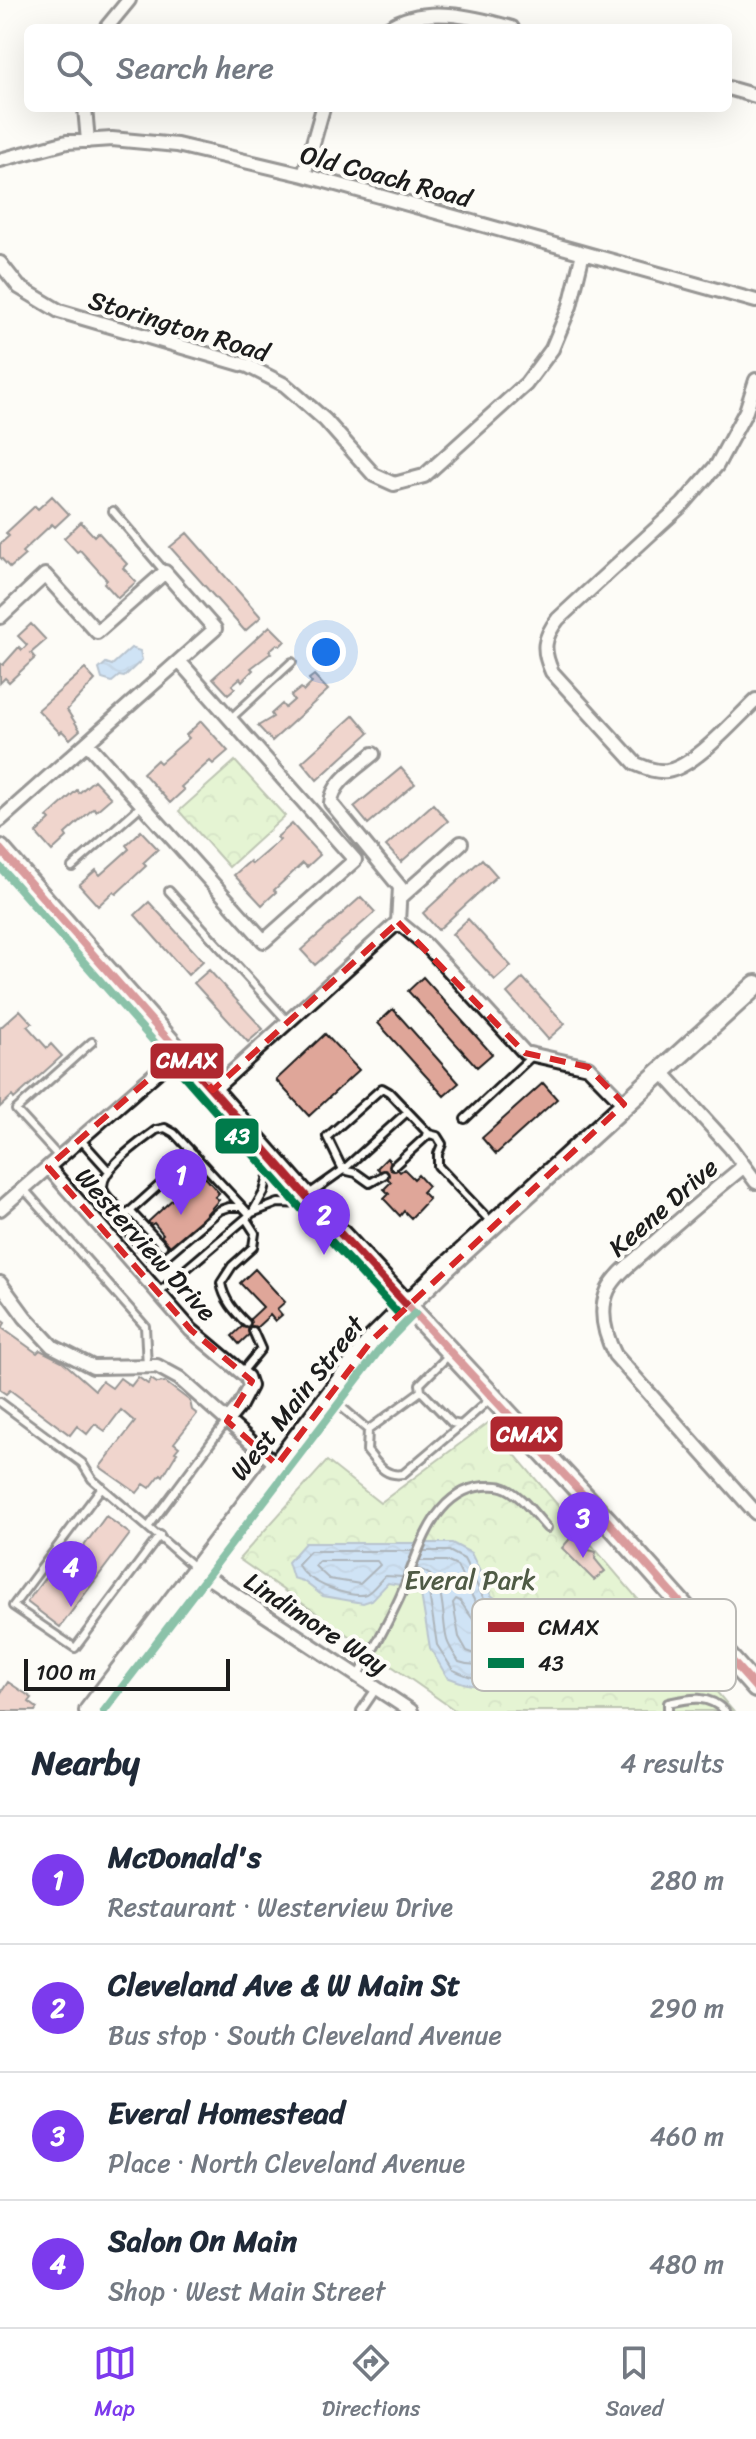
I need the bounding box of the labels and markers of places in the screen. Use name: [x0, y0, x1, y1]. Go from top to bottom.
pin: 1: [155, 1149, 207, 1215]
pin: 2: [298, 1189, 350, 1255]
pin: 3: [557, 1492, 609, 1558]
pin: 4: [45, 1541, 97, 1607]

